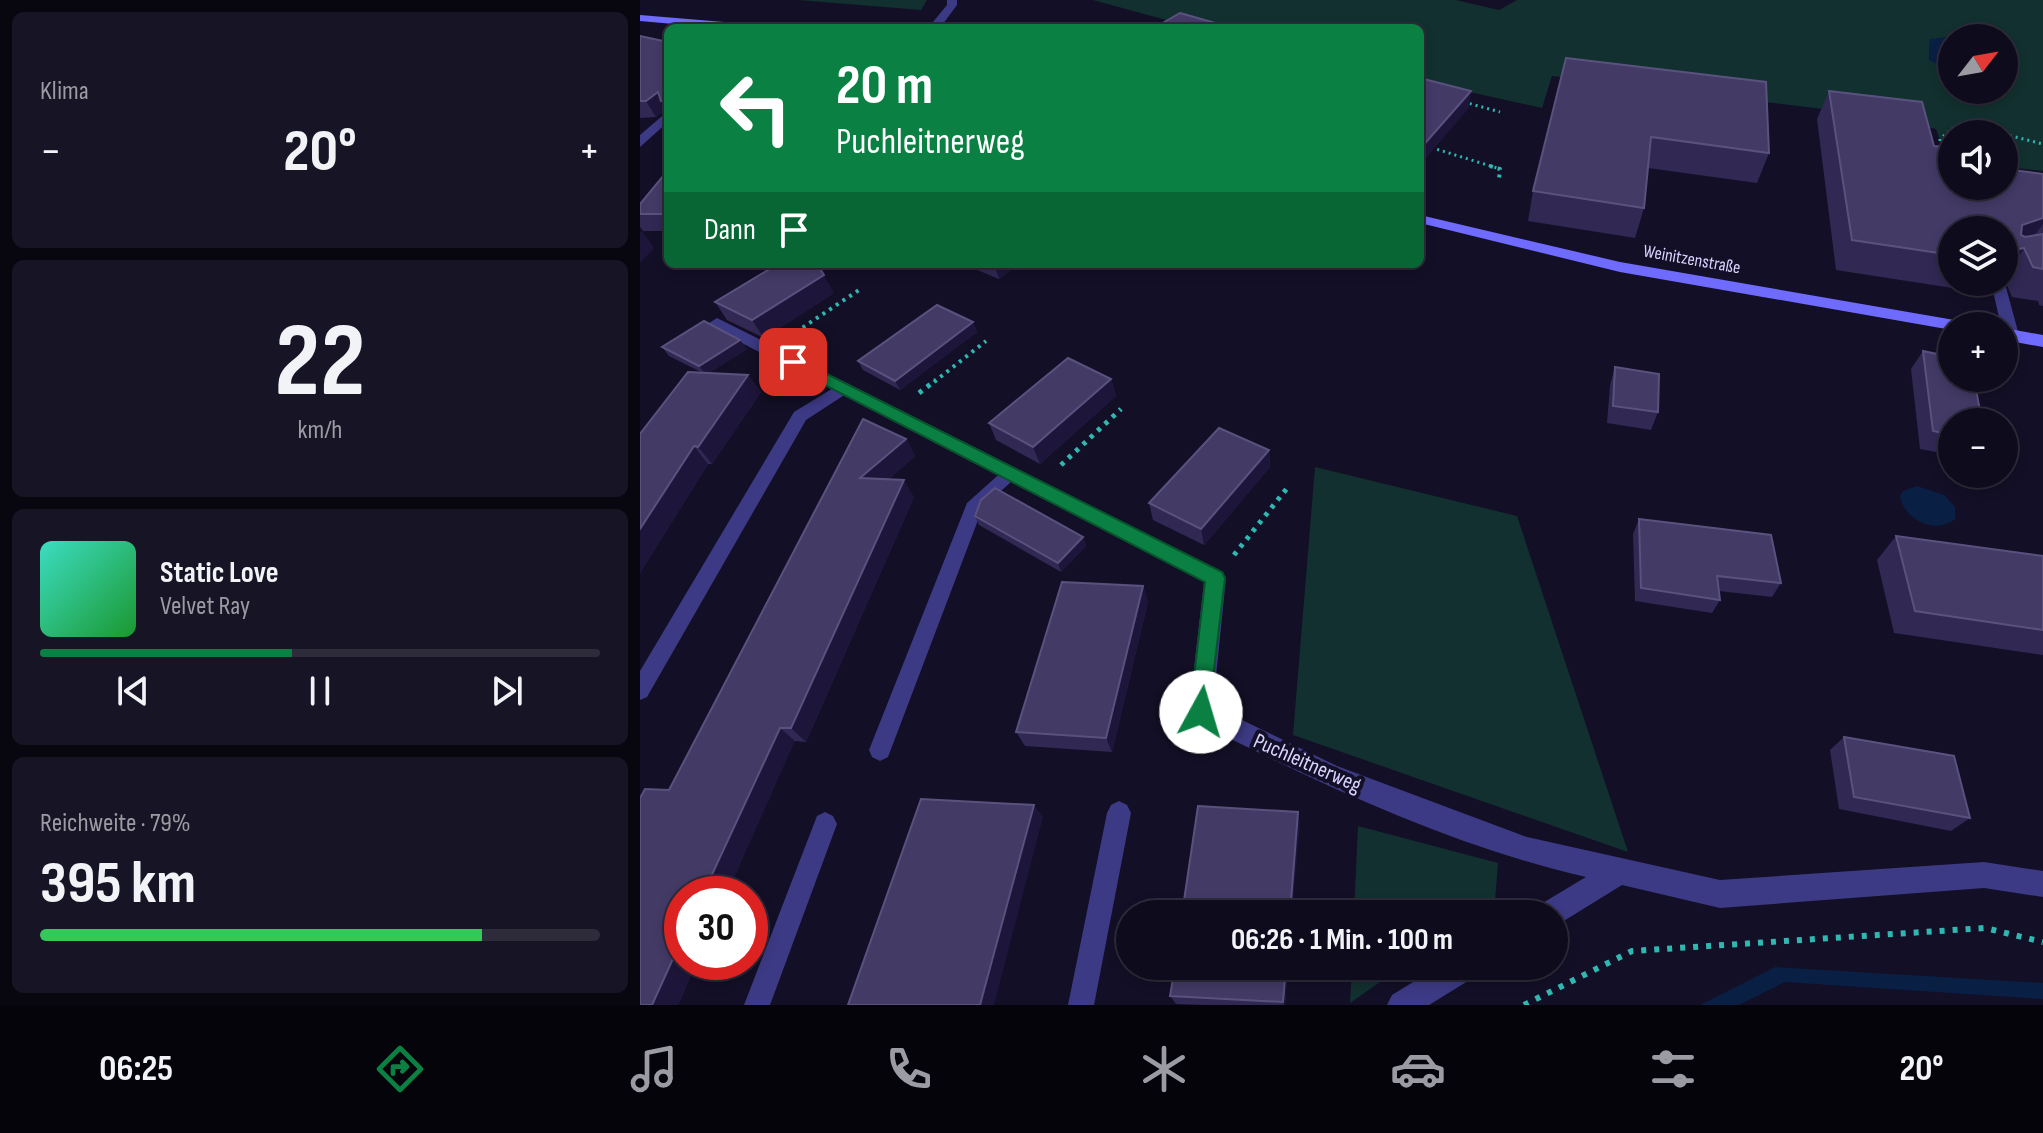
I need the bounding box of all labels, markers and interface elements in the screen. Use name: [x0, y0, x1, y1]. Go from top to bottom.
north arrow: [1938, 24, 2018, 104]
map controls: [1938, 24, 2018, 488]
text: 20 m: [836, 53, 933, 120]
icon: left: [704, 56, 808, 160]
text: Klima: [40, 76, 89, 107]
text: 20°: [283, 116, 357, 188]
button: sound: [1938, 120, 2018, 200]
text: Puchleitnerweg: [836, 121, 1025, 164]
text: −: [40, 125, 62, 178]
text: +: [578, 125, 600, 178]
icon: arrive: [772, 208, 816, 252]
text: Dann: [704, 212, 756, 248]
button: layers: [1938, 216, 2018, 296]
street label: Weinitzenstraße: [1642, 241, 1742, 278]
text: 22: [274, 300, 366, 425]
button: +: [1938, 312, 2018, 392]
pin: [759, 328, 827, 396]
icon: arrive: [771, 340, 815, 384]
button: −: [1938, 408, 2018, 488]
text: km/h: [298, 415, 342, 446]
text: Static Love: [160, 555, 279, 591]
text: Velvet Ray: [160, 591, 250, 622]
icon: previous: [111, 669, 155, 713]
icon: pause: [298, 669, 342, 713]
icon: next: [485, 669, 529, 713]
position arrow: [1159, 670, 1243, 754]
street label: Puchleitnerweg: [1249, 728, 1366, 799]
text: Reichweite · 79%: [40, 808, 191, 839]
text: 395 km: [40, 848, 196, 920]
speed limit sign: 30: [664, 876, 768, 980]
text: 06:26 · 1 Min. · 100 m: [1231, 922, 1453, 958]
icon: directions: [372, 1041, 428, 1097]
icon: music: [626, 1041, 682, 1097]
icon: phone: [881, 1041, 937, 1097]
icon: climate: [1136, 1041, 1192, 1097]
icon: car: [1390, 1041, 1446, 1097]
icon: filters: [1645, 1041, 1701, 1097]
text: 06:25: [99, 1048, 173, 1091]
text: 20°: [1899, 1048, 1944, 1091]

